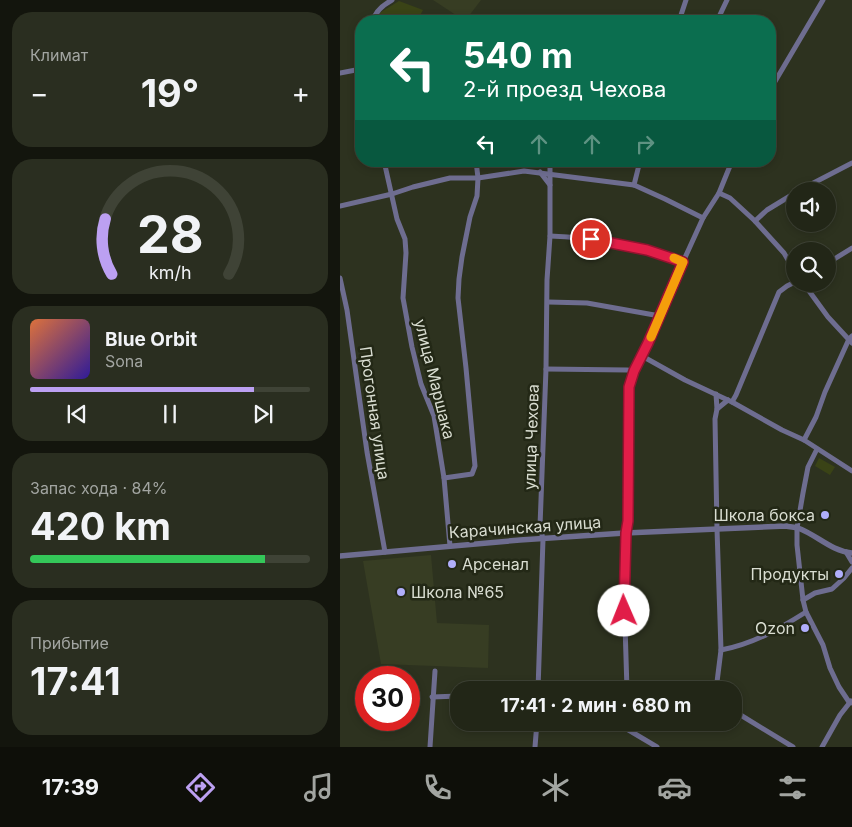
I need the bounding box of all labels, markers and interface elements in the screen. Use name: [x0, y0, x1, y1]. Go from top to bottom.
text: 540 m: [463, 34, 573, 76]
icon: left: [380, 35, 445, 100]
text: Климат: [30, 45, 88, 65]
text: 19°: [141, 70, 199, 116]
text: −: [30, 76, 49, 110]
text: +: [291, 76, 310, 110]
text: 2-й проезд Чехова: [463, 76, 666, 102]
icon: left: [472, 130, 500, 158]
icon: ahead: [525, 130, 553, 158]
icon: ahead: [578, 130, 606, 158]
icon: right: [631, 130, 659, 158]
map controls: [786, 182, 836, 292]
button: sound: [786, 182, 836, 232]
text: 28: [137, 203, 203, 266]
pin: [570, 218, 612, 260]
icon: arrive: [577, 225, 605, 253]
button: search: [786, 242, 836, 292]
text: km/h: [149, 262, 191, 283]
street label: улица Маршака: [410, 317, 460, 441]
text: Blue Orbit: [105, 328, 197, 351]
street label: Прогонная улица: [356, 345, 394, 481]
text: Sona: [105, 351, 143, 371]
street label: улица Чехова: [519, 384, 543, 490]
icon: previous: [63, 400, 91, 428]
icon: pause: [156, 400, 184, 428]
icon: next: [249, 400, 277, 428]
text: Запас хода · 84%: [30, 478, 167, 498]
text: 420 km: [30, 503, 171, 549]
place label: Школа бокса: [713, 505, 815, 525]
marker: Школа бокса: [819, 509, 831, 521]
street label: Карачинская улица: [448, 512, 602, 542]
place label: Арсенал: [462, 554, 529, 574]
marker: Арсенал: [446, 558, 458, 570]
place label: Продукты: [751, 564, 829, 584]
marker: Продукты: [833, 568, 845, 580]
place label: Школа №65: [411, 582, 504, 602]
position arrow: [597, 584, 649, 636]
marker: Школа №65: [395, 586, 407, 598]
place label: Ozon: [755, 618, 795, 638]
marker: Ozon: [799, 622, 811, 634]
text: Прибытие: [30, 633, 109, 653]
text: 17:41: [30, 658, 121, 704]
speed limit sign: 30: [355, 666, 420, 731]
text: 17:41 · 2 мин · 680 m: [501, 694, 691, 717]
icon: directions: [183, 770, 218, 805]
icon: music: [301, 770, 336, 805]
icon: phone: [420, 770, 455, 805]
icon: climate: [538, 770, 573, 805]
icon: car: [657, 770, 692, 805]
icon: filters: [775, 770, 810, 805]
text: 17:39: [42, 774, 99, 800]

